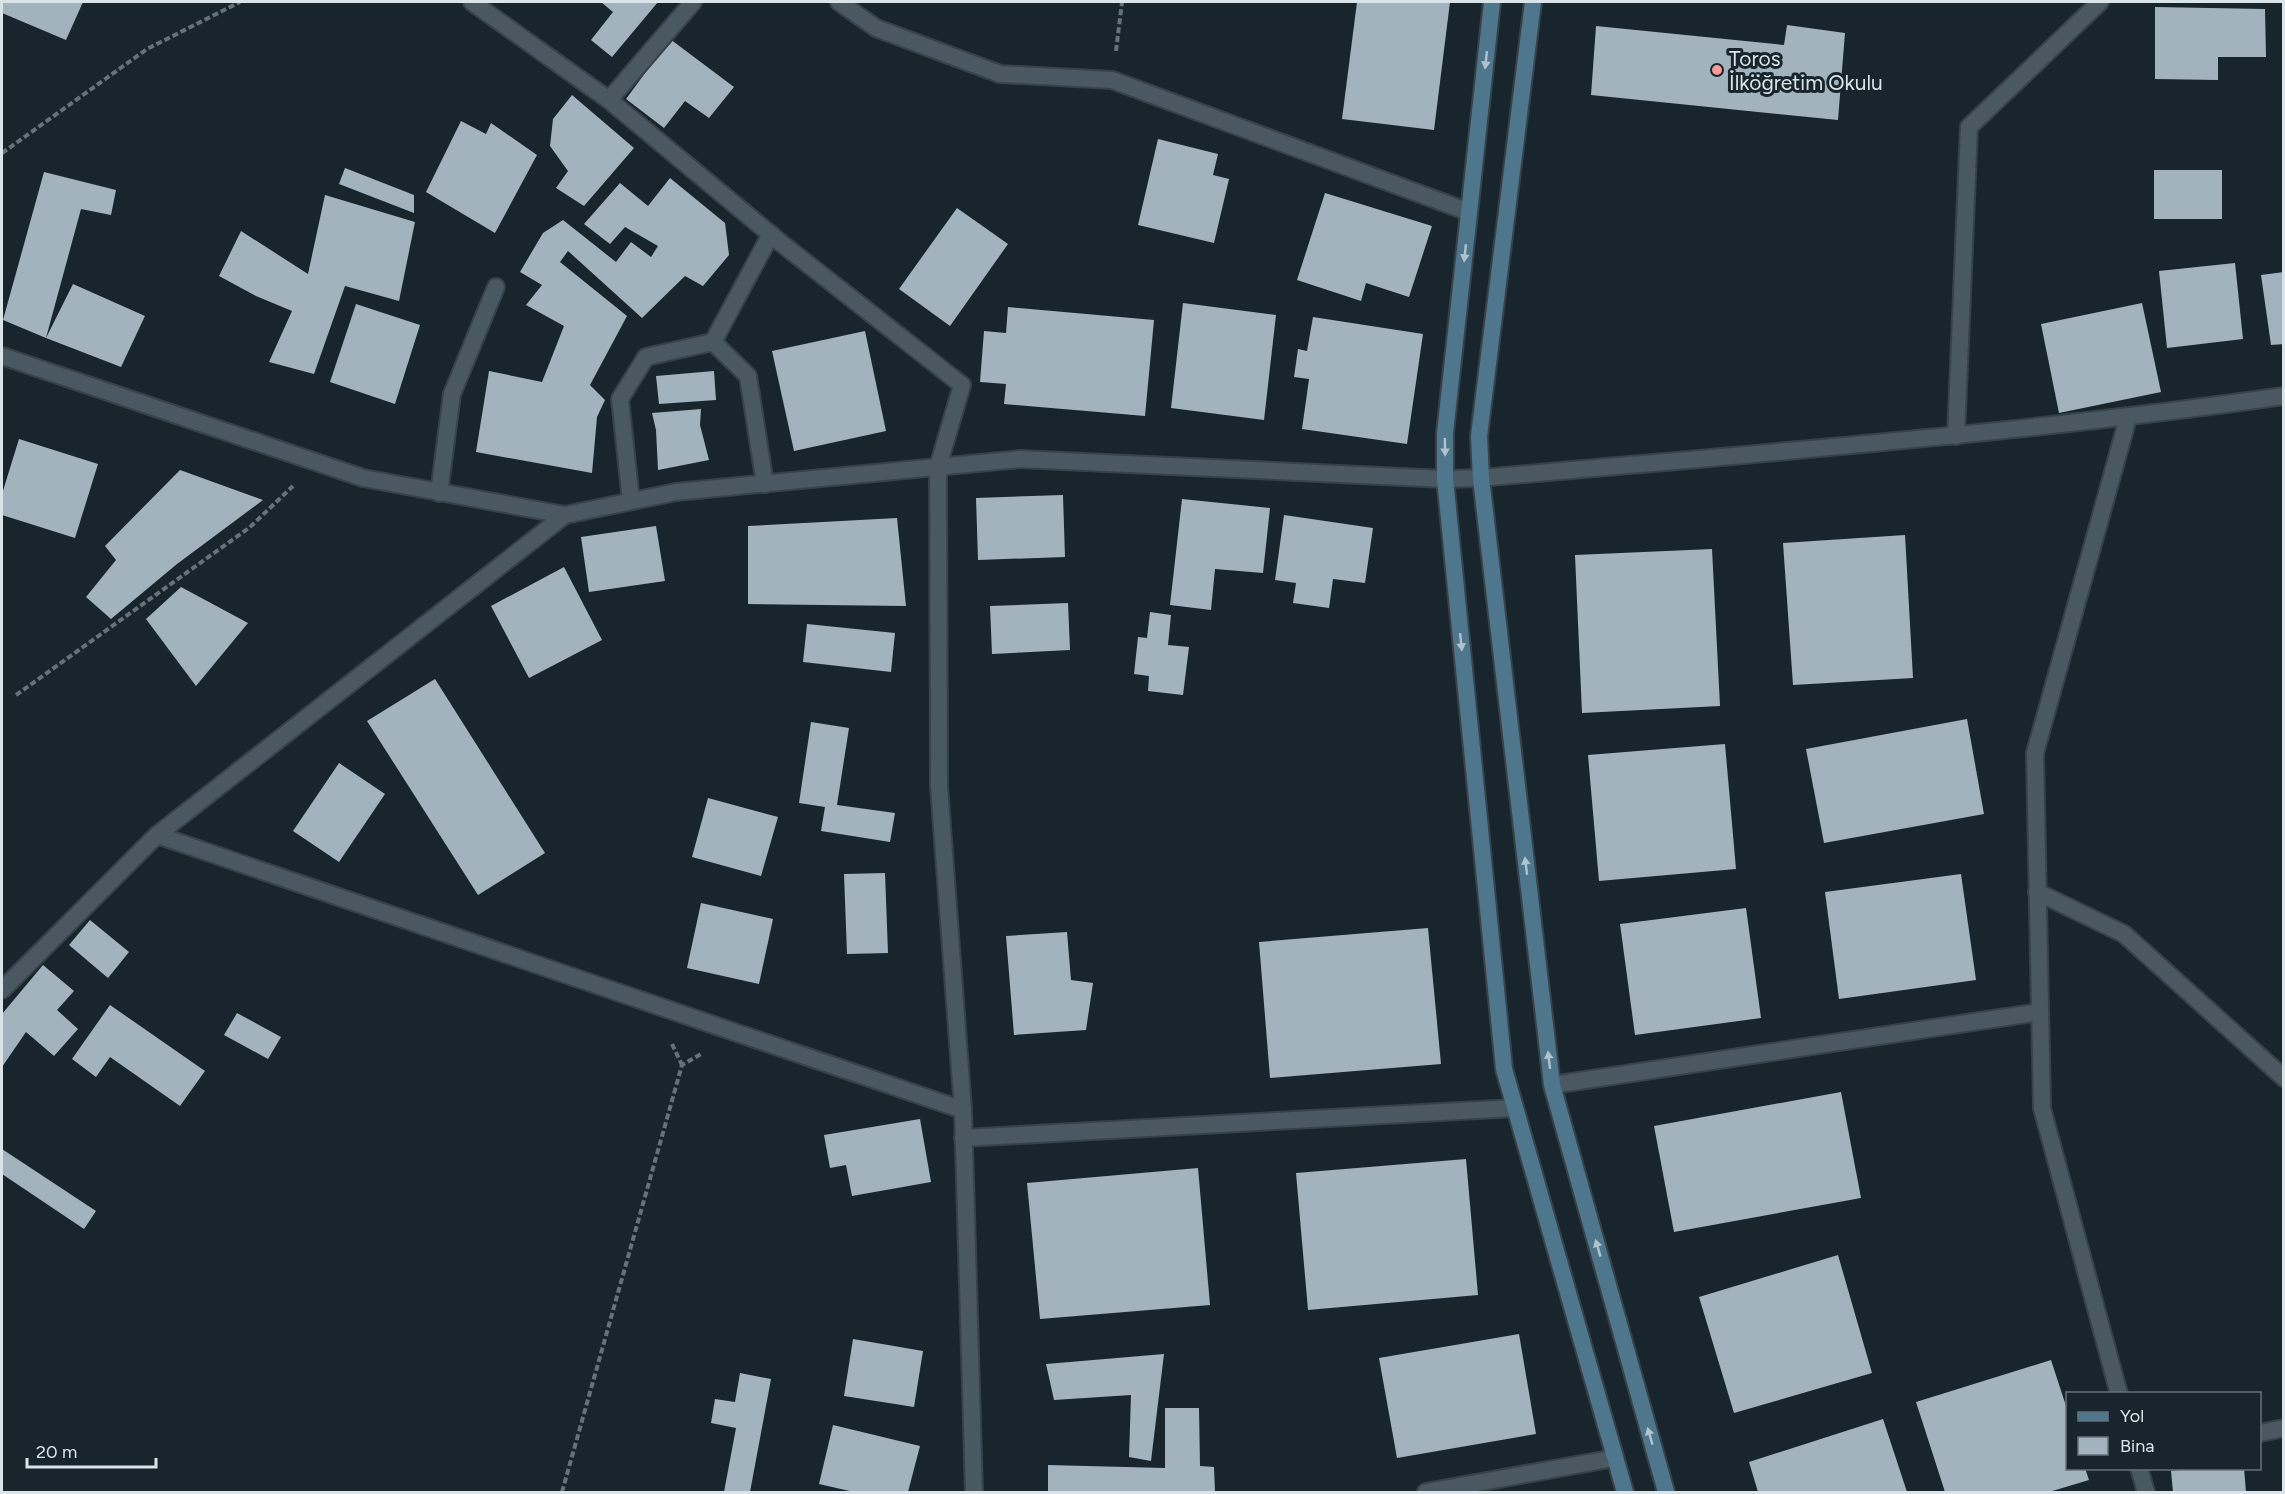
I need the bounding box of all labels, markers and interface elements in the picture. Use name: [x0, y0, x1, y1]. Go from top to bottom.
place label: Toros İlköğretim Okulu: [1729, 46, 1883, 95]
one-way arrow: [1481, 50, 1491, 69]
marker: Toros İlköğretim Okulu: [1710, 63, 1724, 77]
one-way arrow: [1460, 244, 1470, 263]
one-way arrow: [1440, 438, 1450, 457]
one-way arrow: [1457, 632, 1466, 651]
one-way arrow: [1522, 856, 1531, 875]
one-way arrow: [1544, 1050, 1554, 1069]
one-way arrow: [1593, 1239, 1602, 1257]
legend: [2066, 1392, 2261, 1470]
text: Yol: [2120, 1405, 2144, 1427]
one-way arrow: [1645, 1427, 1654, 1445]
scale bar: [27, 1431, 156, 1469]
text: Bina: [2120, 1435, 2154, 1457]
text: 20 m: [36, 1441, 77, 1463]

